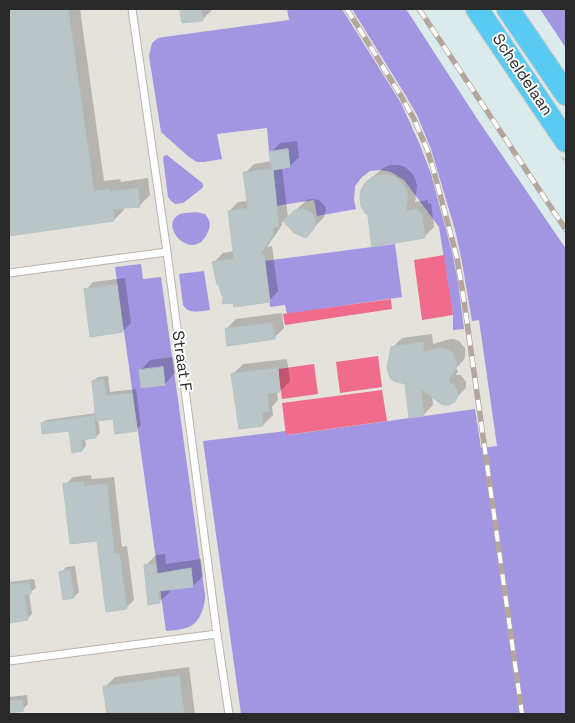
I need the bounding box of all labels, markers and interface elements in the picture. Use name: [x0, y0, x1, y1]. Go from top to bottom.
street label: Scheldelaan: [488, 30, 556, 120]
street label: Straat F: [167, 329, 195, 393]

